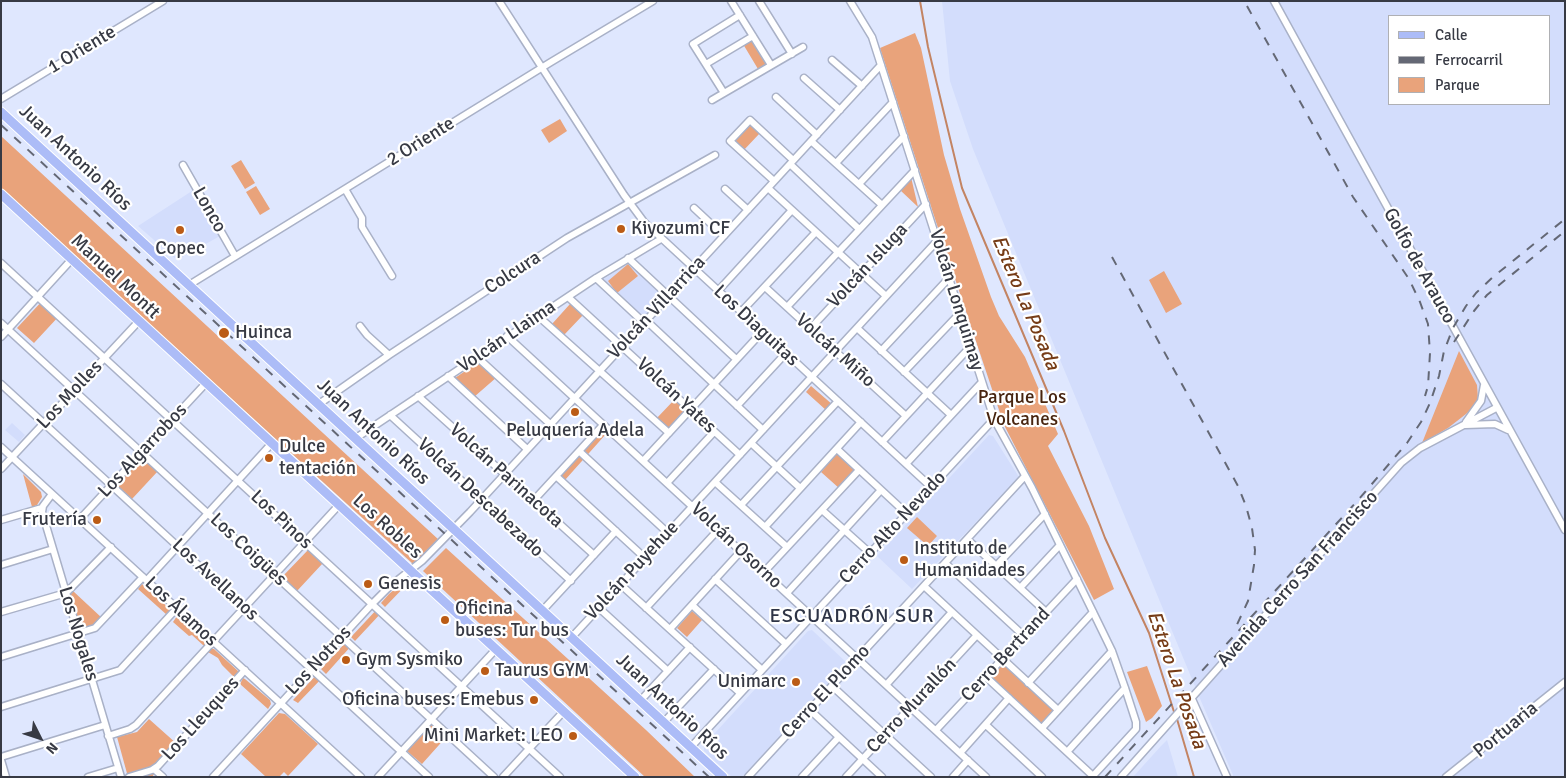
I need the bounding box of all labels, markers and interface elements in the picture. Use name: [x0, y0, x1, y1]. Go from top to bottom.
legend: [1388, 15, 1551, 105]
street label: 1 Oriente: [44, 21, 120, 79]
text: Calle: [1435, 26, 1468, 44]
text: Ferrocarril: [1435, 51, 1503, 69]
text: Parque: [1435, 76, 1480, 94]
street label: Juan Antonio Ríos: [14, 100, 136, 216]
street label: 2 Oriente: [383, 112, 459, 172]
street label: Lonco: [187, 183, 231, 237]
street label: Golfo de Arauco: [1378, 204, 1460, 328]
place label: Kiyozumi CF: [631, 218, 730, 240]
street label: Volcán Isluga: [823, 219, 913, 313]
marker: Kiyozumi CF: [615, 223, 627, 235]
marker: Copec: [174, 224, 186, 236]
street label: Volcán Lonquimay: [924, 226, 988, 374]
street label: Manuel Montt: [66, 230, 164, 324]
water label: Estero La Posada: [986, 232, 1064, 374]
place label: Copec: [155, 238, 205, 260]
street label: Colcura: [481, 246, 545, 300]
street label: Volcán Villarrica: [603, 252, 711, 364]
street label: Los Diaguitas: [708, 281, 804, 371]
street label: Volcán Llaima: [454, 296, 560, 378]
street label: Volcán Miño: [791, 309, 879, 393]
place label: Huinca: [235, 322, 292, 344]
marker: Huinca: [217, 326, 231, 340]
street label: Volcán Yates: [631, 353, 721, 439]
street label: Los Molles: [32, 356, 108, 434]
street label: Juan Antonio Ríos: [312, 374, 434, 490]
park label: Parque Los Volcanes: [978, 387, 1066, 431]
street label: Los Algarrobos: [94, 399, 192, 503]
marker: Peluquería Adela: [569, 406, 581, 418]
street label: Volcán Parinacota: [444, 419, 568, 533]
place label: Peluquería Adela: [506, 420, 644, 442]
street label: Volcán Descabezado: [412, 434, 548, 562]
place label: Dulce tentación: [279, 436, 356, 480]
marker: Dulce tentación: [263, 452, 275, 464]
street label: Cerro Alto Nevado: [835, 467, 951, 589]
street label: Los Pinos: [245, 486, 317, 554]
street label: Avenida Cerro San Francisco: [1213, 486, 1383, 672]
street label: Los Robles: [347, 490, 427, 564]
street label: Volcán Osorno: [686, 498, 786, 594]
place label: Frutería: [22, 509, 87, 531]
street label: Los Coigües: [205, 509, 291, 591]
marker: Frutería: [91, 514, 103, 526]
street label: Volcán Puyehue: [580, 517, 684, 625]
street label: Los Avellanos: [167, 534, 263, 626]
place label: Instituto de Humanidades: [914, 538, 1025, 582]
marker: Instituto de Humanidades: [898, 554, 910, 566]
street label: Los Álamos: [140, 572, 222, 652]
place label: Genesis: [378, 573, 441, 595]
marker: Genesis: [362, 578, 374, 590]
street label: Los Nogales: [53, 584, 103, 684]
place label: Oficina buses: Tur bus: [455, 598, 569, 642]
street label: Cerro Bertrand: [957, 603, 1055, 707]
district label: ESCUADRÓN SUR: [768, 605, 936, 629]
water label: Estero La Posada: [1141, 608, 1211, 752]
marker: Oficina buses: Tur bus: [439, 614, 451, 626]
street label: Los Notros: [281, 622, 357, 700]
street label: Cerro El Plomo: [777, 640, 875, 744]
place label: Gym Sysmiko: [356, 649, 463, 671]
street label: Juan Antonio Ríos: [611, 649, 733, 765]
marker: Gym Sysmiko: [340, 654, 352, 666]
street label: Cerro Murallón: [862, 654, 962, 758]
place label: Taurus GYM: [495, 660, 589, 682]
marker: Taurus GYM: [479, 665, 491, 677]
place label: Unimarc: [717, 671, 786, 693]
street label: Los Lleuques: [157, 672, 245, 766]
marker: Unimarc: [790, 676, 802, 688]
place label: Oficina buses: Emebus: [342, 689, 524, 711]
marker: Oficina buses: Emebus: [528, 694, 540, 706]
street label: Portuaria: [1469, 697, 1543, 763]
north arrow: [15, 713, 65, 763]
place label: Mini Market: LEO: [423, 725, 563, 747]
marker: Mini Market: LEO: [567, 730, 579, 742]
text: N: [42, 739, 61, 757]

